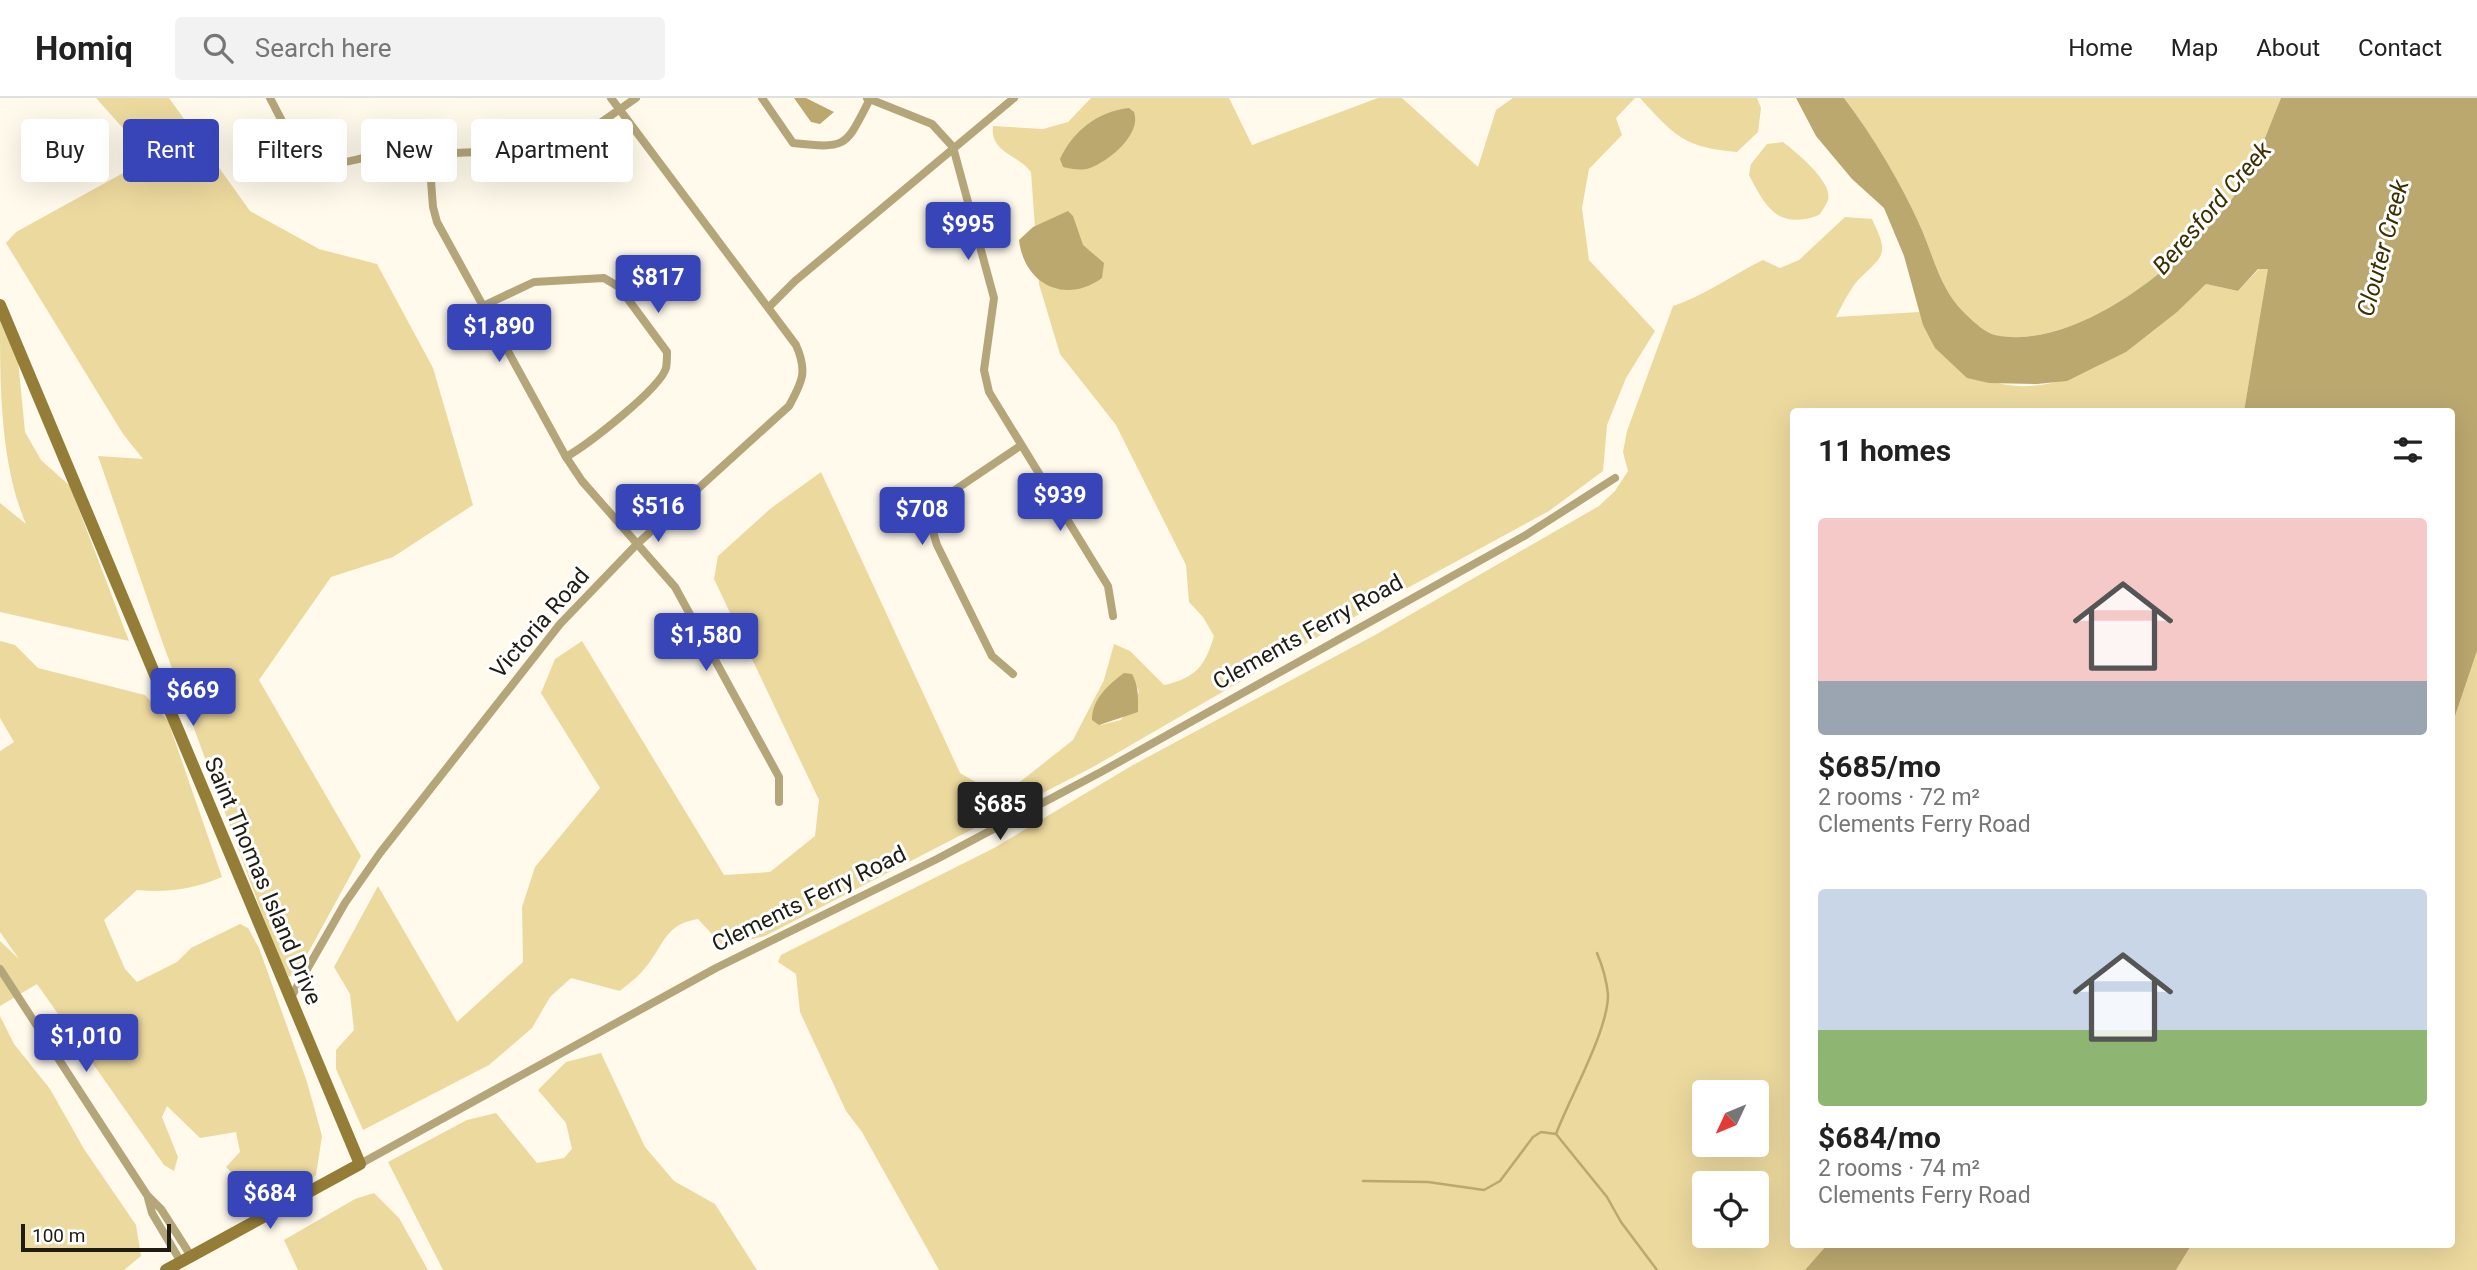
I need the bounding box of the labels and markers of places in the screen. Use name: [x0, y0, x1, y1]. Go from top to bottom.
pin: $995: [927, 202, 1009, 262]
pin: $817: [617, 256, 699, 315]
pin: $1,890: [442, 304, 556, 364]
pin: $939: [1019, 474, 1101, 533]
pin: $516: [617, 484, 699, 544]
pin: $708: [881, 488, 963, 547]
pin: $1,580: [649, 614, 763, 673]
pin: $669: [152, 668, 234, 728]
pin: $685: [959, 782, 1041, 842]
pin: $1,010: [29, 1014, 143, 1074]
pin: $684: [229, 1172, 311, 1231]

